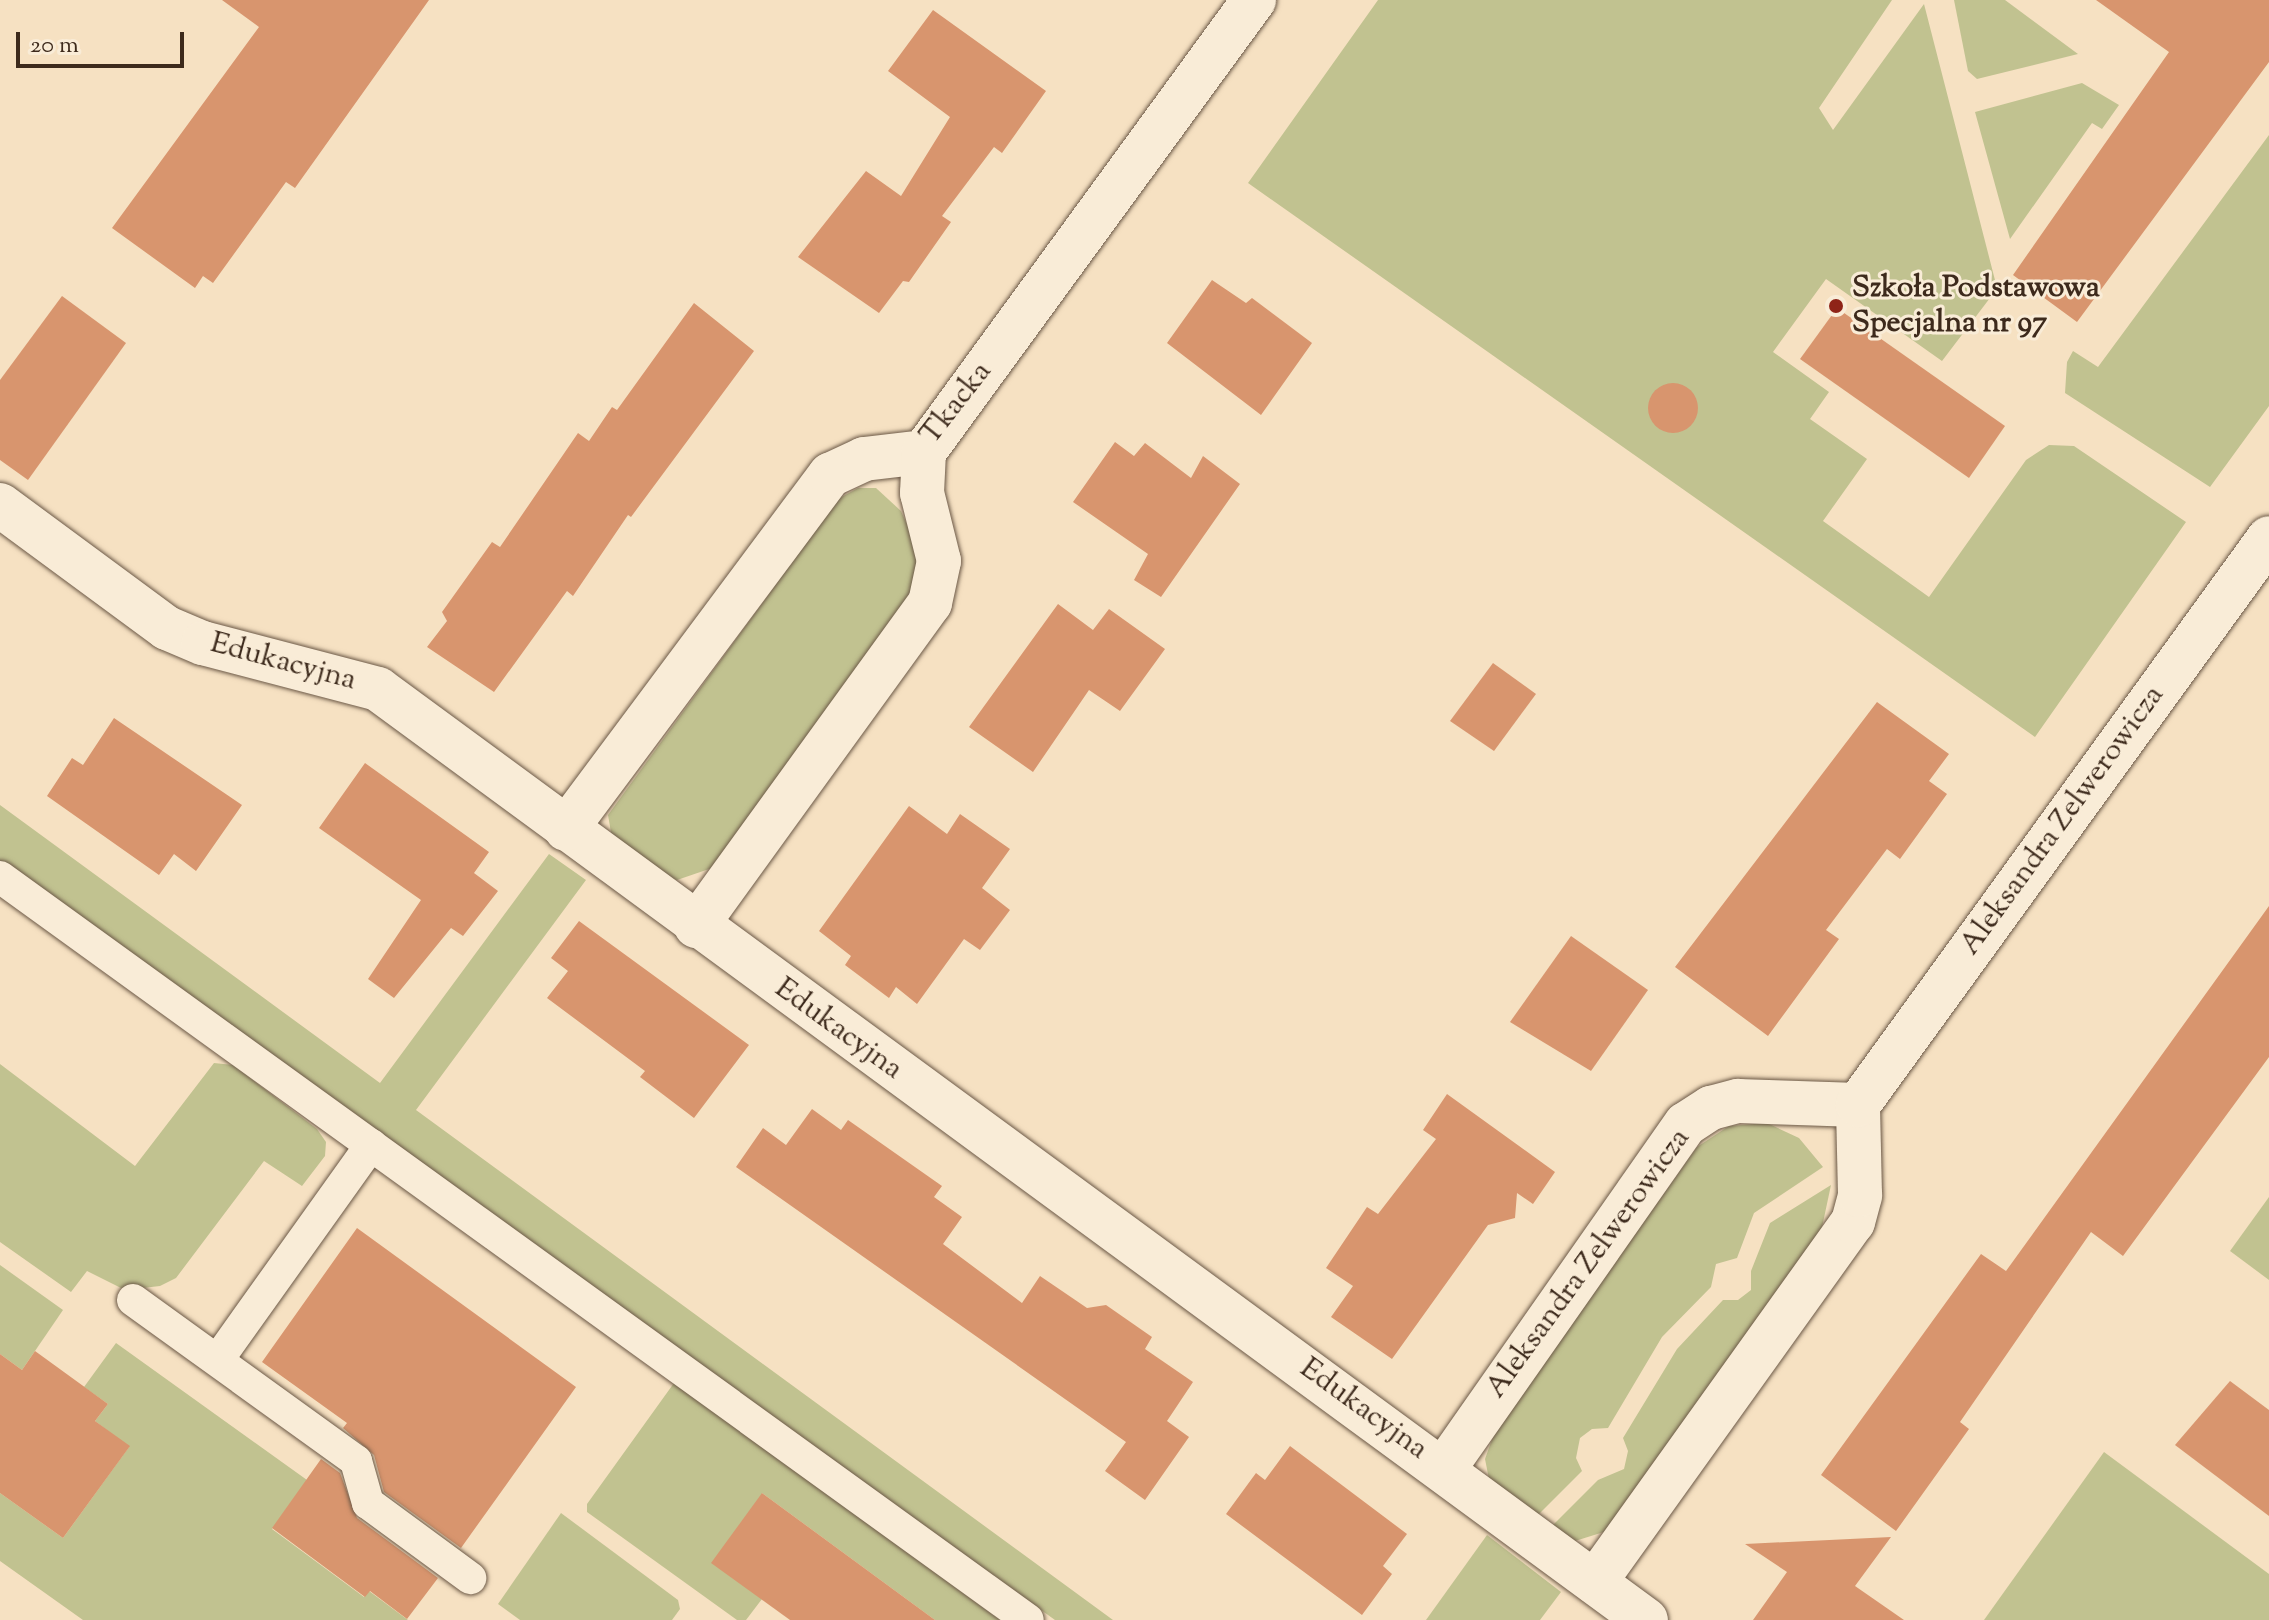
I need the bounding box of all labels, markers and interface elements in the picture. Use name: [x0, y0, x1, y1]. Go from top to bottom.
scale bar: [20, 16, 188, 66]
text: 20 m: [30, 29, 79, 63]
place label: Szkoła Podstawowa Specjalna nr 97: [1852, 271, 2100, 342]
marker: Szkoła Podstawowa Specjalna nr 97: [1827, 297, 1845, 315]
street label: Tkacka: [914, 355, 1000, 453]
street label: Edukacyjna: [206, 626, 360, 700]
street label: Aleksandra Zelwerowicza: [1953, 679, 2173, 963]
street label: Edukacyjna: [767, 972, 909, 1088]
street label: Aleksandra Zelwerowicza: [1479, 1122, 1699, 1406]
street label: Edukacyjna: [1292, 1352, 1434, 1468]

